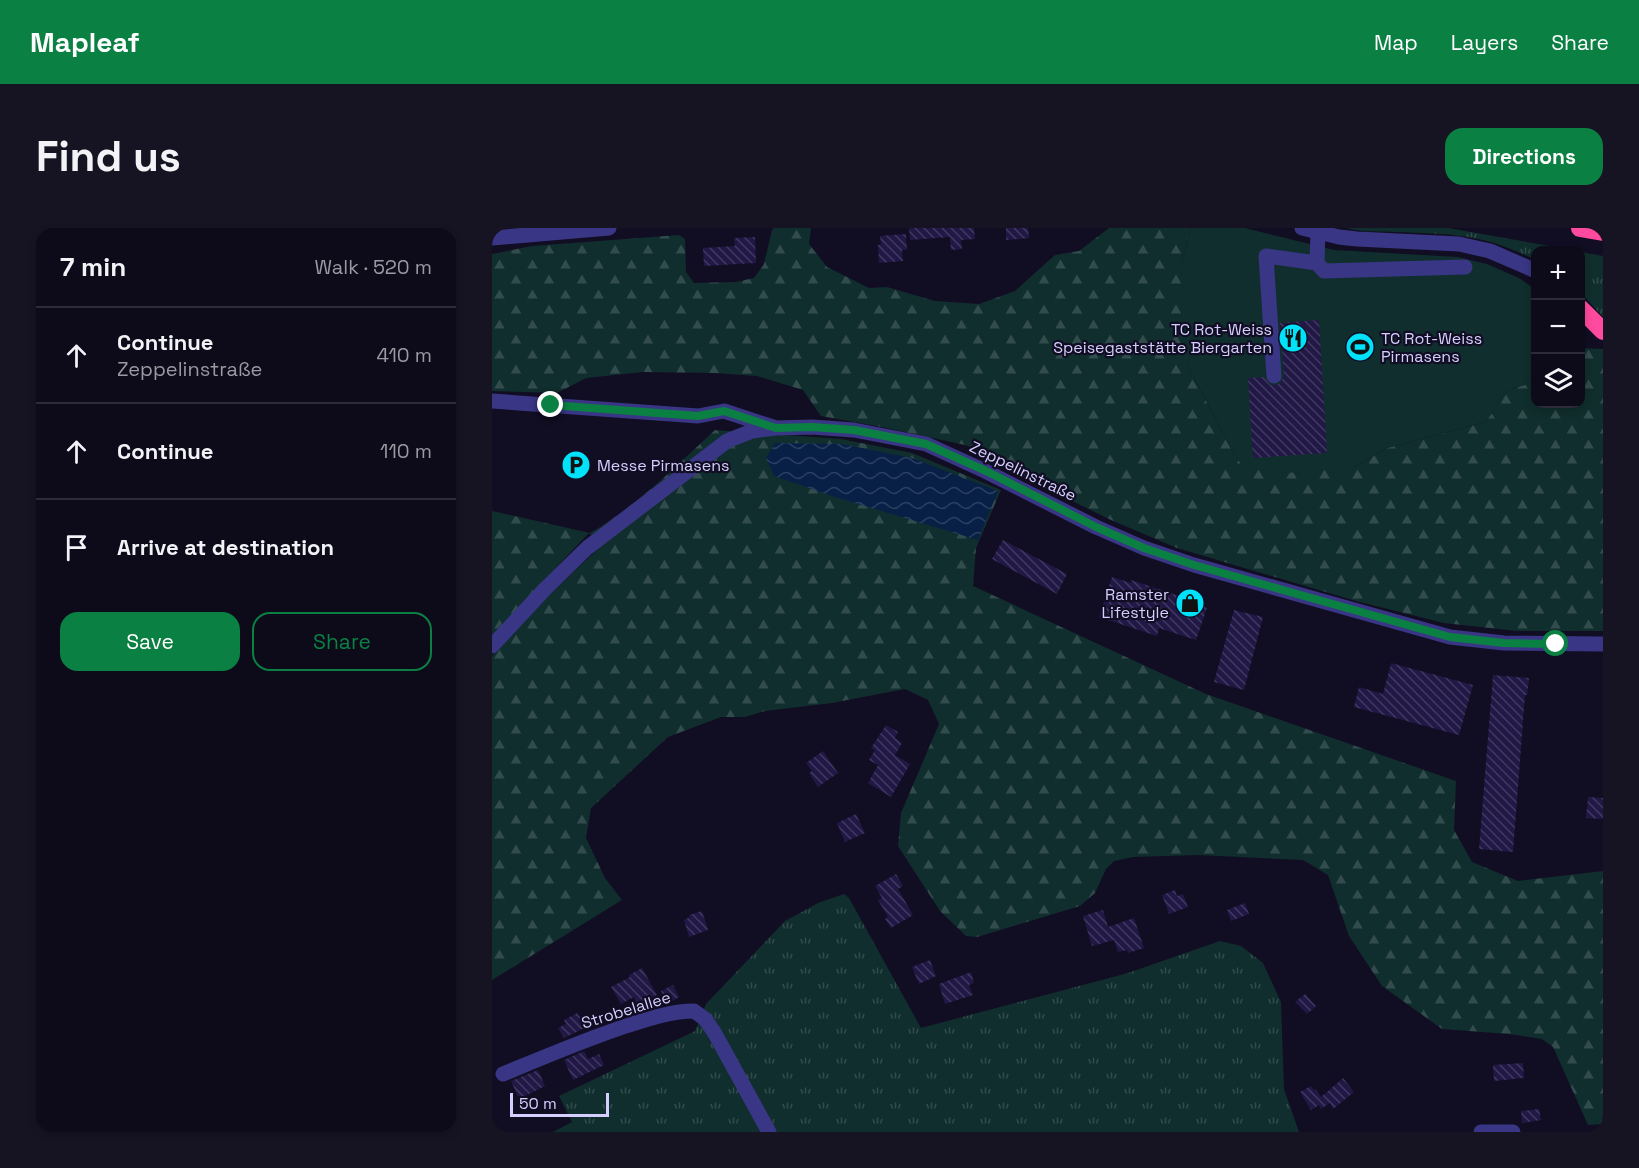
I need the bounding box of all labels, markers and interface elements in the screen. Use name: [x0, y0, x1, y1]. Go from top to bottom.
text: Mapleaf: [30, 24, 140, 60]
text: Map: [1374, 29, 1418, 56]
text: Layers: [1451, 29, 1518, 56]
text: Share: [1551, 29, 1609, 56]
button: Directions: [1445, 128, 1603, 185]
text: Find us: [36, 130, 181, 183]
map controls: [1531, 246, 1585, 408]
button: +: [1531, 246, 1585, 300]
text: 7 min: [60, 250, 126, 284]
text: Walk · 520 m: [314, 254, 432, 280]
button: −: [1531, 300, 1585, 354]
place label: TC Rot-Weiss Speisegaststätte Biergarten: [1053, 319, 1272, 358]
restaurant icon: TC Rot-Weiss Speisegaststätte Biergarten: [1277, 322, 1309, 354]
text: Continue: [117, 328, 213, 356]
place label: TC Rot-Weiss Pirmasens: [1381, 328, 1482, 367]
sports icon: TC Rot-Weiss Pirmasens: [1344, 331, 1376, 363]
icon: ahead: [60, 339, 93, 372]
text: 410 m: [376, 342, 432, 368]
button: layers: [1531, 354, 1585, 408]
text: Zeppelinstraße: [117, 356, 262, 382]
route end: [537, 391, 563, 417]
icon: ahead: [60, 435, 93, 468]
street label: Zeppelinstraße: [966, 436, 1080, 506]
text: Continue: [117, 437, 213, 465]
text: 110 m: [380, 438, 432, 464]
parking icon: Messe Pirmasens: [560, 449, 592, 481]
place label: Messe Pirmasens: [597, 455, 729, 476]
icon: arrive: [60, 531, 93, 564]
text: Arrive at destination: [117, 533, 334, 561]
place label: Ramster Lifestyle: [1101, 584, 1169, 623]
shop icon: Ramster Lifestyle: [1174, 587, 1206, 619]
button: Save: [60, 612, 240, 671]
button: Share: [252, 612, 432, 671]
route start: [1542, 630, 1568, 656]
street label: Strobelallee: [579, 986, 673, 1034]
scale bar: [510, 1090, 609, 1118]
text: 50 m: [519, 1093, 557, 1114]

